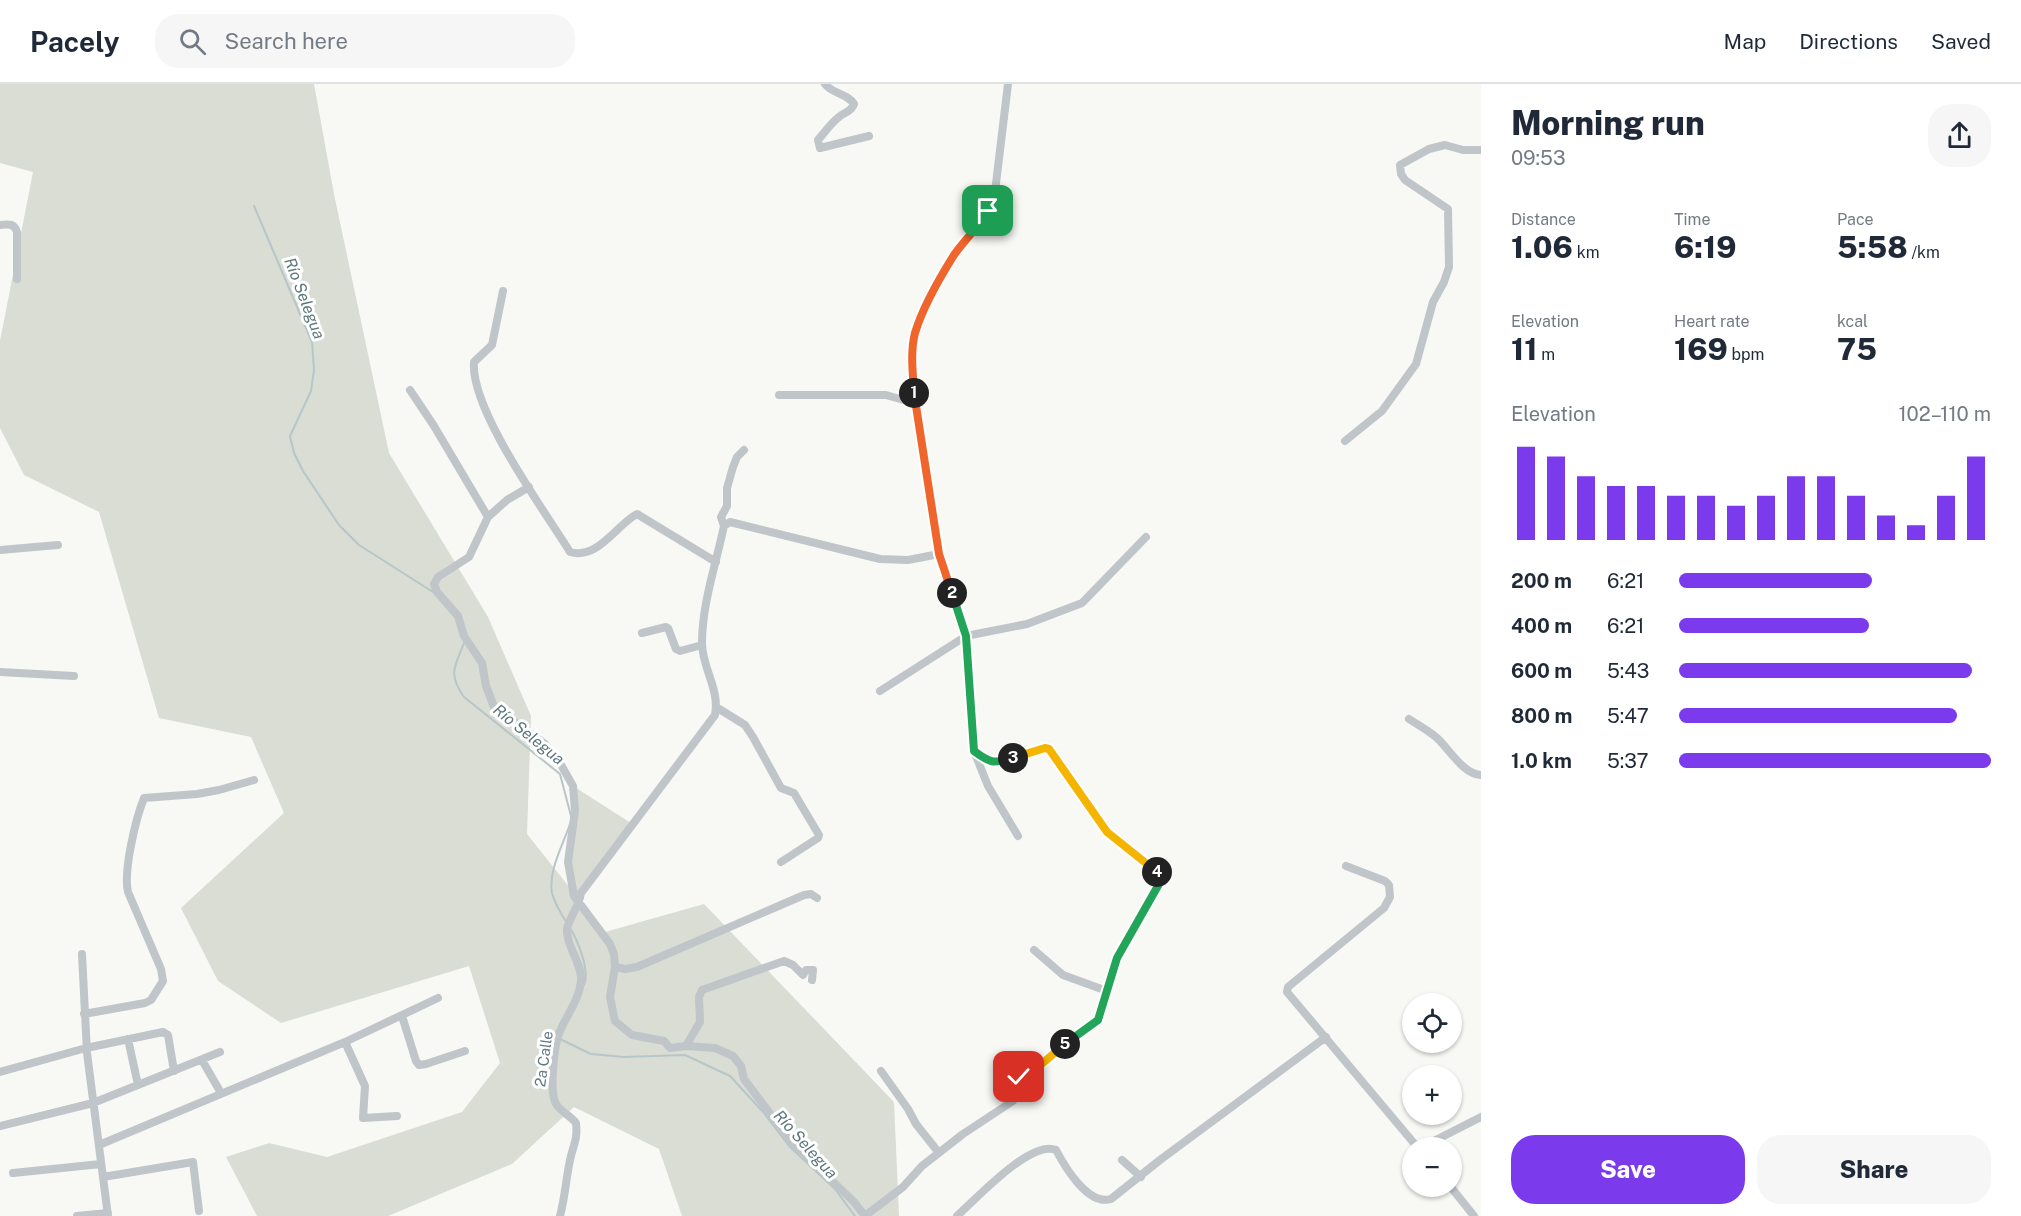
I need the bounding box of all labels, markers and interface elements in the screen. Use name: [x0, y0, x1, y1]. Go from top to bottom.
search box: [155, 14, 575, 68]
text: Pacely: [30, 25, 119, 58]
icon: search: [176, 25, 209, 58]
text: Search here: [224, 28, 348, 54]
text: Map: [1724, 29, 1766, 54]
text: Directions: [1799, 29, 1898, 54]
text: Saved: [1931, 29, 1991, 54]
text: Morning run: [1511, 104, 1705, 142]
button: share: [1928, 104, 1991, 167]
text: 09:53: [1511, 146, 1566, 170]
pin: [962, 185, 1013, 236]
icon: arrive: [971, 194, 1004, 227]
text: Distance: [1511, 210, 1576, 229]
text: Time: [1674, 210, 1710, 229]
text: Pace: [1837, 210, 1874, 229]
text: 1.06: [1511, 229, 1573, 265]
text: 6:19: [1674, 229, 1736, 265]
text: 5:58: [1837, 229, 1908, 265]
text: km: [1573, 243, 1600, 262]
text: /km: [1908, 243, 1940, 262]
water label: Río Selegua: [280, 255, 329, 342]
text: Elevation: [1511, 312, 1579, 331]
text: Heart rate: [1674, 312, 1750, 331]
text: kcal: [1837, 312, 1868, 331]
text: 11: [1511, 331, 1537, 367]
text: 169: [1674, 331, 1728, 367]
text: 75: [1837, 331, 1877, 367]
text: m: [1537, 345, 1555, 364]
text: bpm: [1728, 345, 1764, 364]
pin: 1: [899, 378, 929, 408]
text: 1: [911, 383, 917, 402]
text: Elevation: [1511, 402, 1596, 426]
text: 102–110 m: [1898, 402, 1991, 426]
text: 200 m: [1511, 569, 1572, 593]
text: 6:21: [1607, 569, 1644, 593]
pin: 2: [937, 578, 967, 608]
text: 2: [947, 583, 957, 602]
text: 400 m: [1511, 614, 1572, 638]
text: 6:21: [1607, 614, 1644, 638]
text: 600 m: [1511, 659, 1572, 683]
text: 5:43: [1607, 659, 1649, 683]
water label: Río Selegua: [489, 700, 568, 769]
text: 800 m: [1511, 704, 1573, 728]
text: 5:47: [1607, 704, 1649, 728]
pin: 3: [998, 743, 1028, 773]
text: 3: [1008, 748, 1018, 767]
text: 1.0 km: [1511, 749, 1572, 773]
text: 5:37: [1607, 749, 1649, 773]
pin: 4: [1142, 857, 1172, 887]
text: 4: [1152, 862, 1162, 881]
map controls: [1402, 993, 1462, 1197]
button: locate: [1402, 993, 1462, 1053]
pin: 5: [1050, 1029, 1080, 1059]
street label: 2a Calle: [531, 1030, 556, 1088]
text: 5: [1060, 1034, 1070, 1053]
pin: [993, 1051, 1044, 1102]
icon: check: [1002, 1060, 1035, 1093]
button: +: [1402, 1065, 1462, 1125]
water label: Río Selegua: [770, 1106, 841, 1183]
button: Save: [1511, 1135, 1745, 1204]
button: Share: [1757, 1135, 1991, 1204]
button: −: [1402, 1137, 1462, 1197]

